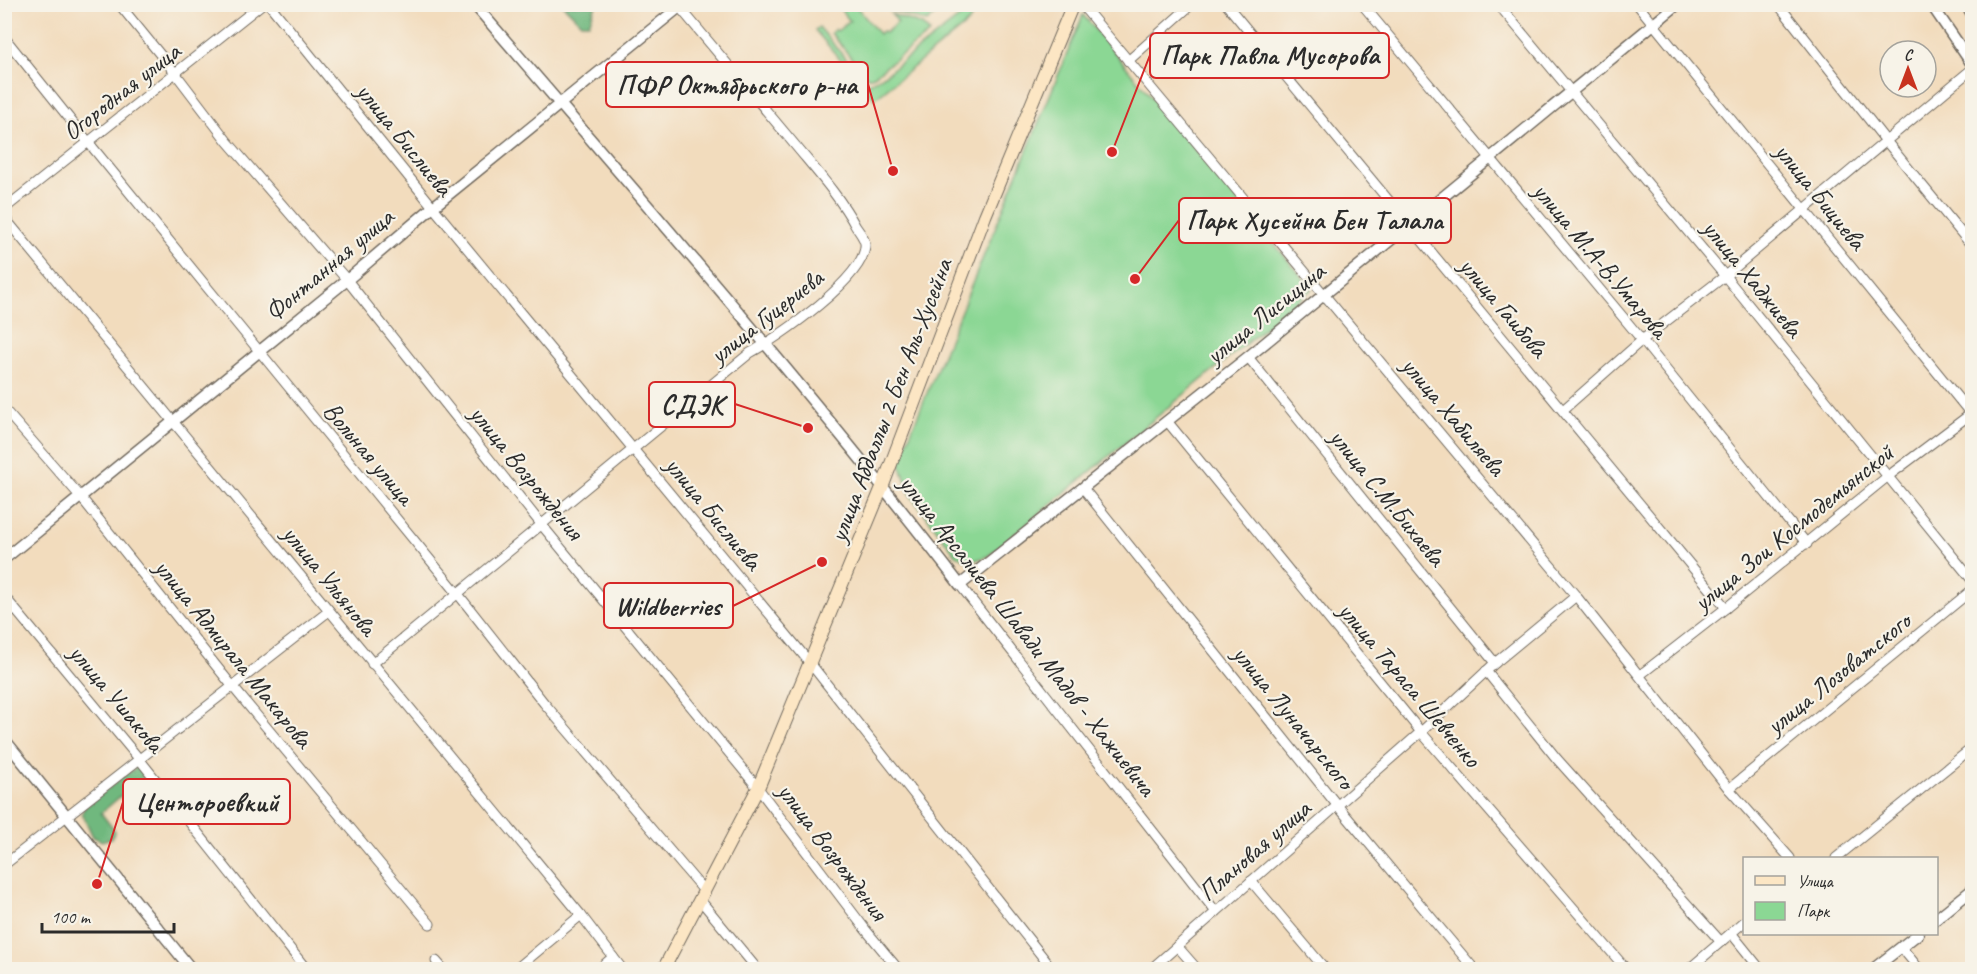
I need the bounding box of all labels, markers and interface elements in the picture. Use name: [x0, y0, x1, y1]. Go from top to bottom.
callout: Парк Павла Мусорова: [1150, 33, 1389, 78]
street label: Огородная улица: [56, 34, 188, 148]
text: Парк Павла Мусорова: [1161, 38, 1381, 72]
north arrow: [1878, 39, 1938, 99]
text: С: [1904, 45, 1914, 65]
callout: ПФР Октябрьского р-на: [606, 62, 868, 107]
text: ПФР Октябрьского р-на: [617, 68, 859, 102]
street label: улица Бислиева: [347, 74, 462, 204]
street label: улица Бициева: [1766, 134, 1875, 258]
street label: улица М.А-В.Умарова: [1524, 174, 1677, 347]
callout: Парк Хусейна Бен Талала: [1179, 198, 1451, 243]
street label: Фонтанная улица: [258, 200, 402, 328]
text: Парк Хусейна Бен Талала: [1187, 203, 1445, 237]
street label: улица Хаджиева: [1694, 211, 1811, 345]
street label: улица Гаибова: [1451, 249, 1556, 366]
street label: улица Абдаллы 2 Бен Аль-Хусейна: [820, 252, 960, 548]
street label: улица Лисицина: [1197, 254, 1333, 373]
street label: улица Гуцериева: [701, 261, 831, 372]
street label: улица Хабиляева: [1393, 348, 1514, 484]
callout: СДЭК: [649, 382, 735, 427]
text: СДЭК: [661, 388, 728, 422]
street label: Вольная улица: [316, 395, 423, 514]
street label: улица Возрождения: [461, 397, 592, 548]
street label: улица С.М.Бихаева: [1321, 420, 1454, 574]
street label: улица Зои Космодемьянской: [1685, 435, 1902, 620]
street label: улица Бислиева: [656, 448, 771, 578]
street label: улица Арсалиева Шавади Мадов - Хажиевича: [891, 466, 1164, 804]
street label: улица Ульянова: [274, 517, 386, 644]
street label: улица Адмирала Макарова: [146, 550, 321, 756]
callout: Wildberries: [604, 583, 733, 628]
text: Wildberries: [615, 589, 723, 623]
street label: улица Тараса Шевченко: [1329, 593, 1490, 775]
street label: улица Лозоватского: [1758, 603, 1920, 743]
street label: улица Ушакова: [60, 636, 173, 761]
street label: улица Луначарского: [1224, 637, 1364, 798]
street label: улица Возрождения: [769, 774, 896, 928]
callout: Центороевкий: [123, 779, 290, 824]
text: Центороевкий: [135, 785, 281, 819]
street label: Плановая улица: [1191, 791, 1319, 908]
legend: [1743, 857, 1938, 935]
text: Улица: [1797, 870, 1834, 892]
scale bar: [42, 896, 174, 934]
text: Парк: [1797, 900, 1831, 922]
text: 100 m: [51, 906, 92, 928]

